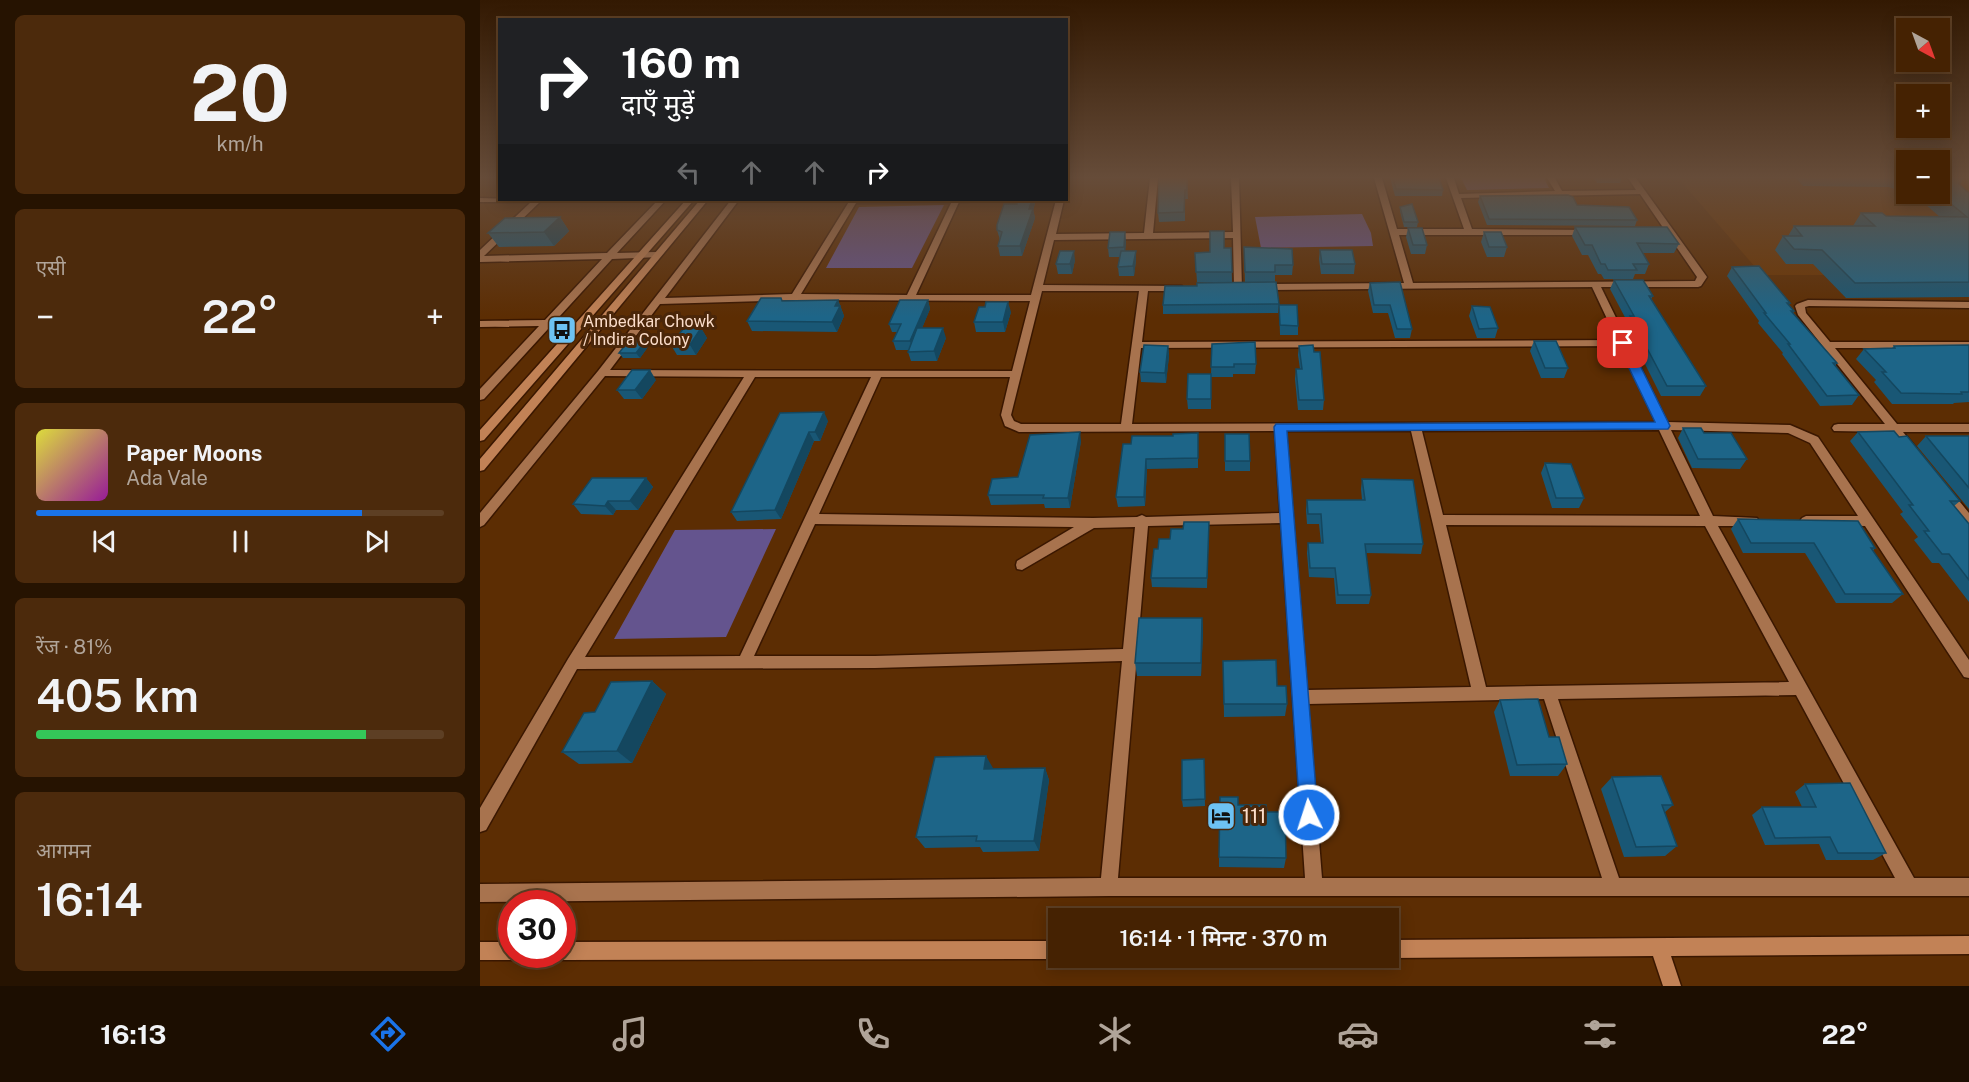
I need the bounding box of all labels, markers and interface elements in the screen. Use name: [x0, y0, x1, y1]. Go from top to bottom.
north arrow: [1896, 18, 1950, 72]
map controls: [1896, 18, 1950, 204]
text: 160 m: [621, 38, 741, 87]
icon: right: [522, 42, 600, 120]
text: 20: [190, 47, 290, 139]
button: +: [1896, 84, 1950, 138]
text: दाएँ मुड़ें: [621, 88, 694, 120]
text: km/h: [216, 132, 264, 156]
button: −: [1896, 150, 1950, 204]
icon: left: [672, 156, 705, 189]
icon: ahead: [735, 156, 768, 189]
icon: ahead: [798, 156, 831, 189]
icon: right: [861, 156, 894, 189]
text: एसी: [36, 256, 66, 280]
text: 22°: [202, 290, 278, 343]
text: −: [36, 298, 54, 336]
text: +: [426, 298, 444, 336]
place label: Ambedkar Chowk / Indira Colony: [583, 312, 715, 349]
bus stop icon: Ambedkar Chowk / Indira Colony: [546, 314, 578, 346]
pin: [1597, 317, 1648, 368]
icon: arrive: [1606, 326, 1639, 359]
text: Paper Moons: [126, 440, 262, 466]
text: Ada Vale: [126, 466, 208, 490]
icon: previous: [88, 525, 121, 558]
icon: pause: [224, 525, 257, 558]
icon: next: [360, 525, 393, 558]
text: रेंज · 81%: [36, 635, 112, 659]
text: 405 km: [36, 669, 199, 722]
position arrow: [1277, 783, 1341, 847]
hotel icon: 111: [1205, 800, 1237, 832]
place label: 111: [1242, 804, 1266, 828]
text: आगमन: [36, 839, 91, 863]
text: 16:14: [36, 873, 143, 926]
speed limit sign: 30: [498, 890, 576, 968]
text: 16:14 · 1 मिनट · 370 m: [1120, 925, 1327, 951]
icon: directions: [367, 1013, 409, 1055]
icon: music: [609, 1013, 651, 1055]
icon: phone: [852, 1013, 894, 1055]
icon: climate: [1094, 1013, 1136, 1055]
icon: car: [1337, 1013, 1379, 1055]
icon: filters: [1579, 1013, 1621, 1055]
text: 16:13: [100, 1018, 166, 1050]
text: 22°: [1822, 1018, 1869, 1050]

